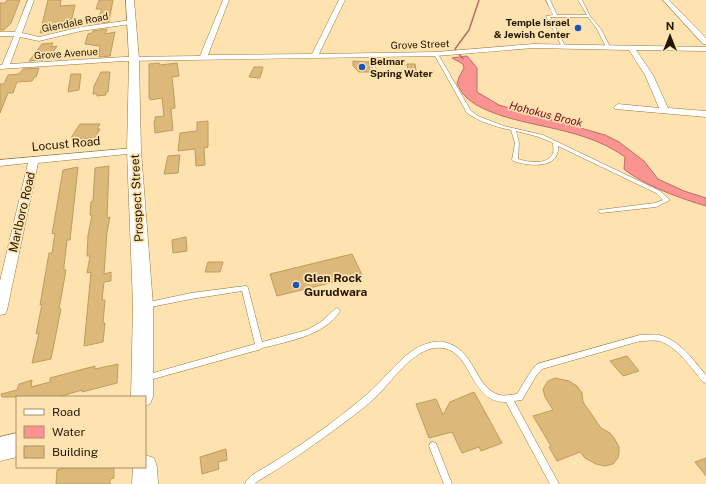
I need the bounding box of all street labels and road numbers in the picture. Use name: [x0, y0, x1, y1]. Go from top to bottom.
street label: Glendale Road: [41, 10, 109, 34]
street label: Grove Street: [390, 37, 450, 51]
street label: Grove Avenue: [34, 45, 99, 61]
street label: Locust Road: [31, 134, 101, 154]
street label: Prospect Street: [128, 153, 146, 242]
street label: Marlboro Road: [6, 170, 38, 254]

